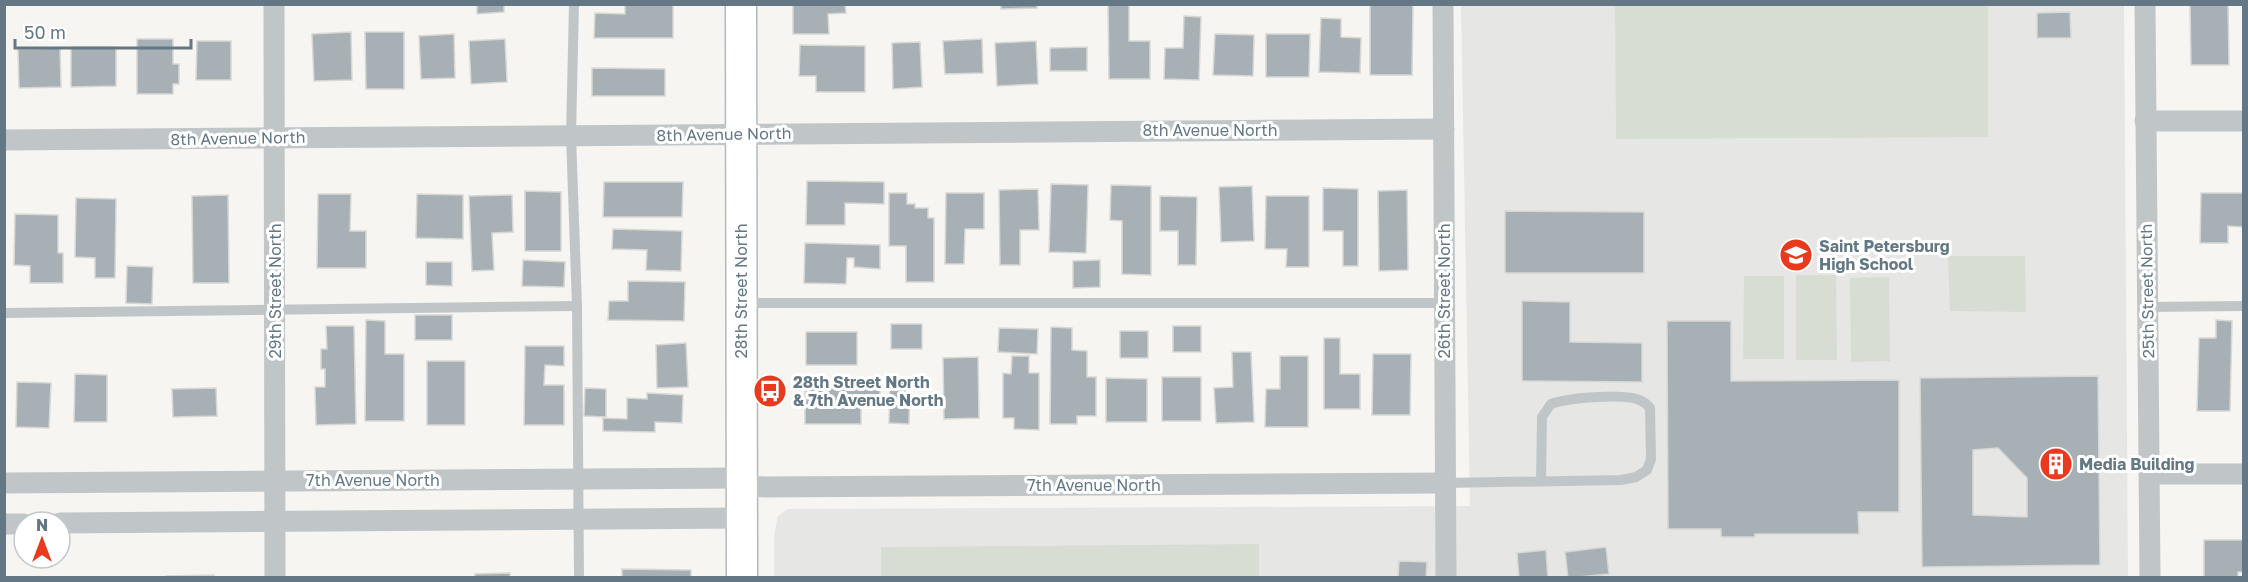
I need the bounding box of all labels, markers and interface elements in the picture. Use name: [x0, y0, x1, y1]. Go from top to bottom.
scale bar: [15, 12, 190, 50]
text: 50 m: [24, 21, 66, 43]
street label: 8th Avenue North: [1142, 120, 1278, 140]
street label: 8th Avenue North: [656, 123, 792, 145]
street label: 8th Avenue North: [170, 127, 306, 149]
street label: 29th Street North: [265, 223, 285, 359]
street label: 28th Street North: [731, 223, 751, 359]
street label: 26th Street North: [1434, 223, 1454, 359]
street label: 25th Street North: [2136, 223, 2158, 359]
place label: Saint Petersburg High School: [1819, 236, 1950, 274]
school or university icon: Saint Petersburg High School: [1778, 237, 1814, 273]
place label: 28th Street North & 7th Avenue North: [793, 372, 943, 410]
bus stop icon: 28th Street North & 7th Avenue North: [752, 373, 788, 409]
building icon: Media Building: [2038, 446, 2074, 482]
place label: Media Building: [2079, 454, 2195, 474]
street label: 7th Avenue North: [306, 470, 440, 490]
street label: 7th Avenue North: [1027, 475, 1161, 495]
north arrow: [12, 510, 72, 570]
text: N: [36, 515, 48, 535]

